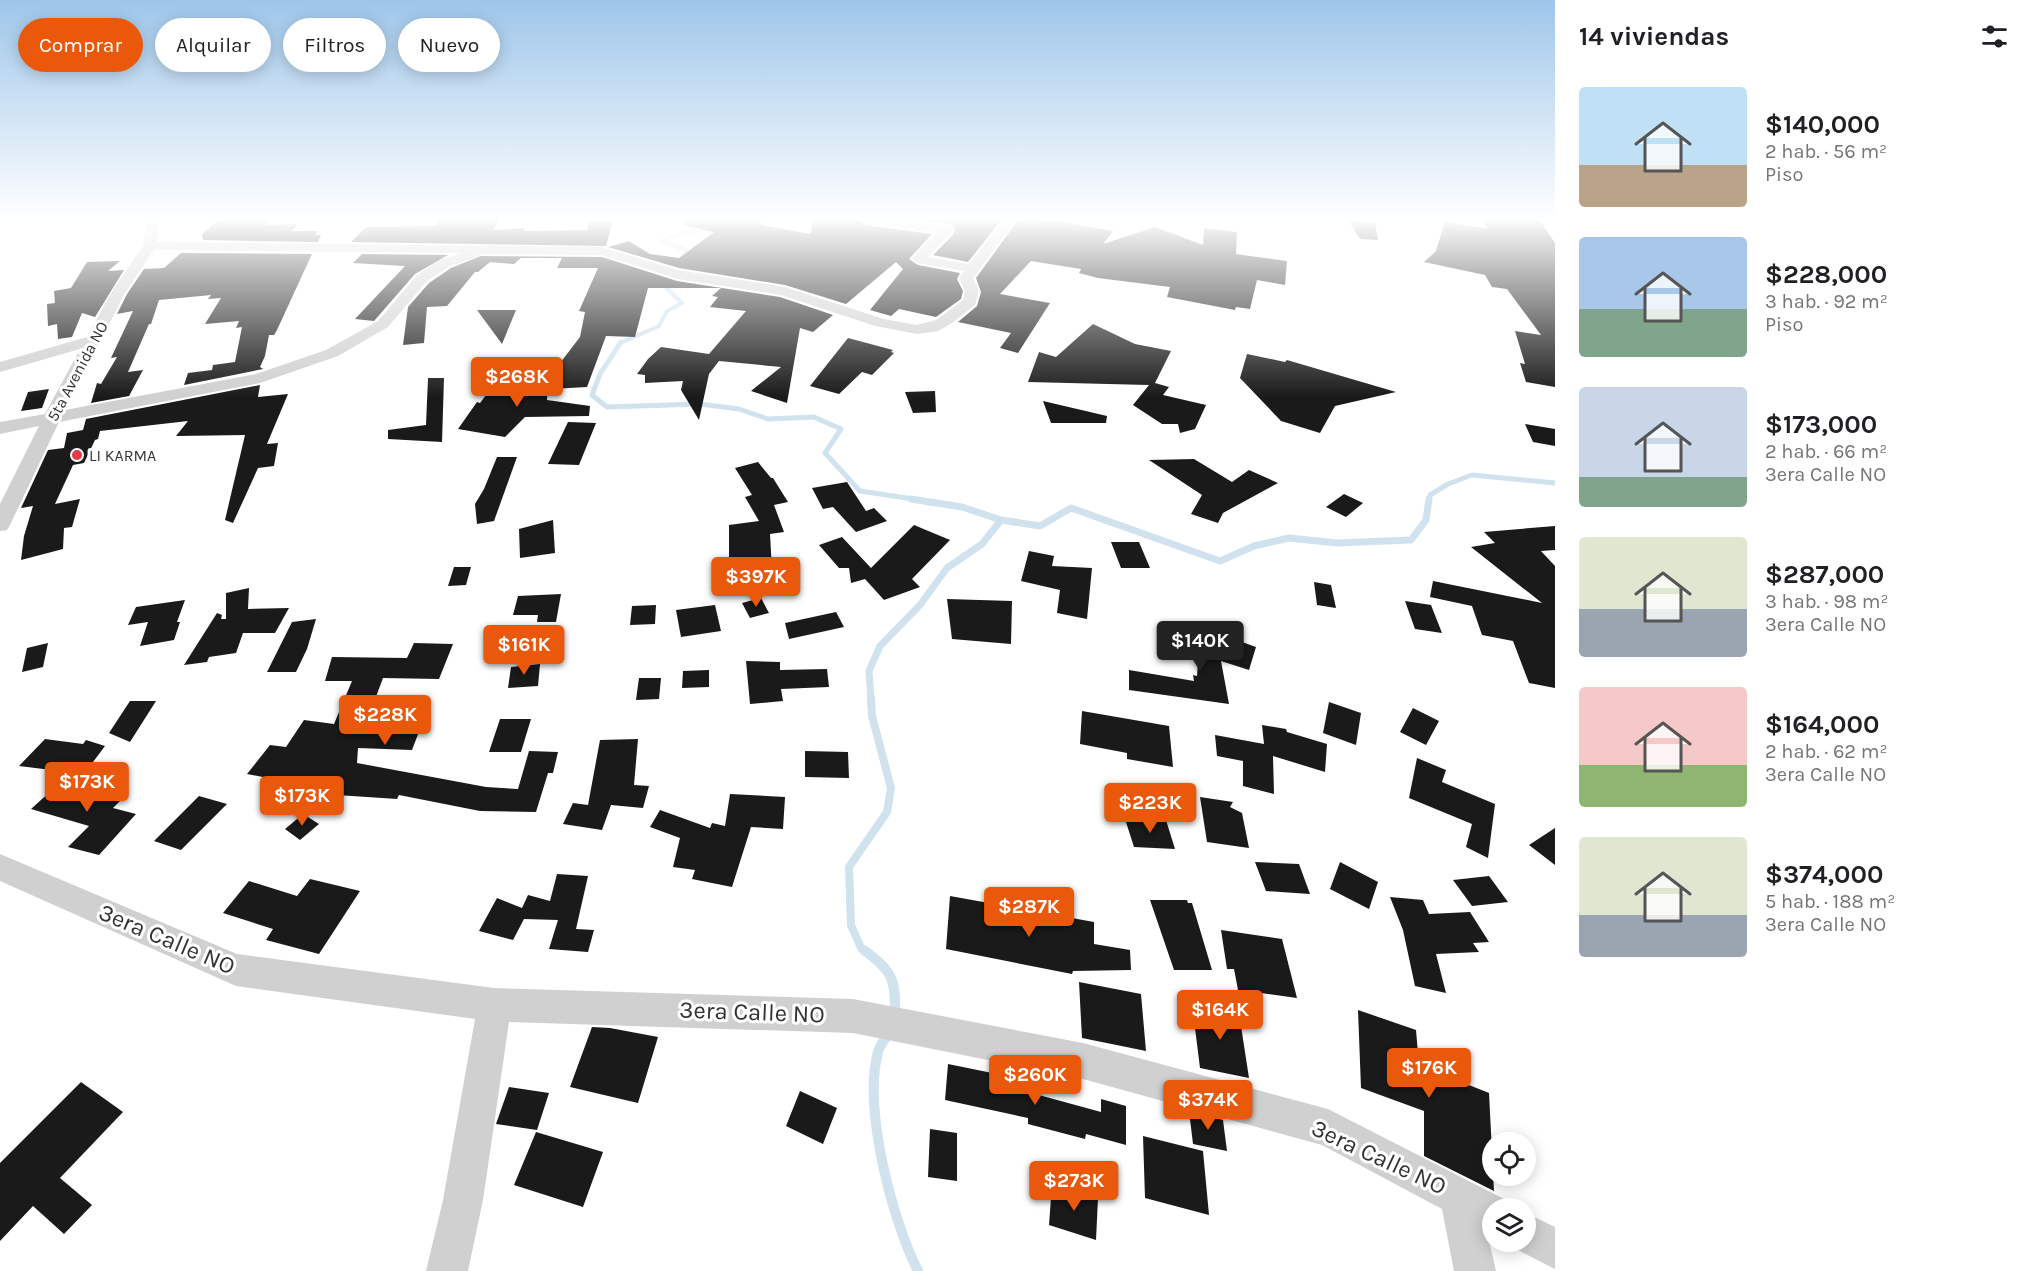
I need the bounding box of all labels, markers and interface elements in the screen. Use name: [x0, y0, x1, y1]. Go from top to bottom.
chip: Comprar: [18, 18, 143, 72]
chip: Alquilar: [155, 18, 271, 72]
chip: Filtros: [283, 18, 386, 72]
chip: Nuevo: [398, 18, 500, 72]
icon: filters: [1978, 20, 2011, 53]
text: 14 viviendas: [1579, 21, 1729, 52]
text: $140,000: [1765, 109, 1880, 140]
icon: home: [1627, 111, 1699, 183]
text: 2 hab. · 56 m²: [1765, 140, 1887, 163]
text: Piso: [1765, 163, 1803, 186]
text: $228,000: [1765, 259, 1887, 290]
icon: home: [1627, 261, 1699, 333]
text: 3 hab. · 92 m²: [1765, 290, 1888, 313]
text: Piso: [1765, 313, 1803, 336]
street label: 5ta Avenida NO: [43, 318, 112, 424]
pin: $268K: [475, 357, 559, 408]
text: $268K: [485, 365, 549, 388]
text: $173,000: [1765, 409, 1877, 440]
icon: home: [1627, 411, 1699, 483]
text: 2 hab. · 66 m²: [1765, 440, 1887, 463]
place label: LI KARMA: [89, 446, 156, 465]
marker: LI KARMA: [70, 448, 84, 462]
text: 3era Calle NO: [1765, 463, 1886, 486]
pin: $397K: [714, 557, 798, 608]
text: $287,000: [1765, 559, 1884, 590]
icon: home: [1627, 561, 1699, 633]
text: $397K: [725, 565, 787, 588]
text: 3 hab. · 98 m²: [1765, 590, 1889, 613]
text: 3era Calle NO: [1765, 613, 1886, 636]
pin: $140K: [1158, 621, 1242, 672]
pin: $161K: [482, 625, 566, 676]
text: $140K: [1171, 629, 1229, 652]
text: $161K: [497, 633, 551, 656]
pin: $228K: [343, 695, 427, 746]
text: $228K: [353, 703, 417, 726]
text: $164,000: [1765, 709, 1879, 740]
icon: home: [1627, 711, 1699, 783]
text: 2 hab. · 62 m²: [1765, 740, 1887, 763]
pin: $173K: [45, 762, 129, 813]
text: 3era Calle NO: [1765, 763, 1886, 786]
text: $173K: [59, 770, 115, 793]
pin: $173K: [260, 776, 344, 827]
pin: $223K: [1108, 783, 1192, 834]
text: $173K: [274, 784, 330, 807]
text: $223K: [1118, 791, 1182, 814]
text: $374,000: [1765, 859, 1883, 890]
icon: home: [1627, 861, 1699, 933]
pin: $287K: [987, 887, 1071, 938]
text: 5 hab. · 188 m²: [1765, 890, 1895, 913]
text: $287K: [998, 895, 1060, 918]
street label: 3era Calle NO: [95, 898, 239, 980]
text: 3era Calle NO: [1765, 913, 1886, 936]
pin: $164K: [1178, 990, 1262, 1041]
street label: 3era Calle NO: [679, 995, 825, 1029]
text: $164K: [1191, 998, 1249, 1021]
pin: $176K: [1387, 1048, 1471, 1099]
pin: $260K: [993, 1055, 1077, 1106]
text: $176K: [1401, 1056, 1457, 1079]
text: $260K: [1003, 1063, 1067, 1086]
pin: $374K: [1166, 1080, 1250, 1131]
text: $374K: [1177, 1088, 1239, 1111]
street label: 3era Calle NO: [1307, 1114, 1451, 1200]
map controls: [1482, 1132, 1536, 1252]
button: locate: [1482, 1132, 1536, 1186]
pin: $273K: [1032, 1161, 1116, 1212]
text: $273K: [1043, 1169, 1105, 1192]
button: layers: [1482, 1198, 1536, 1252]

